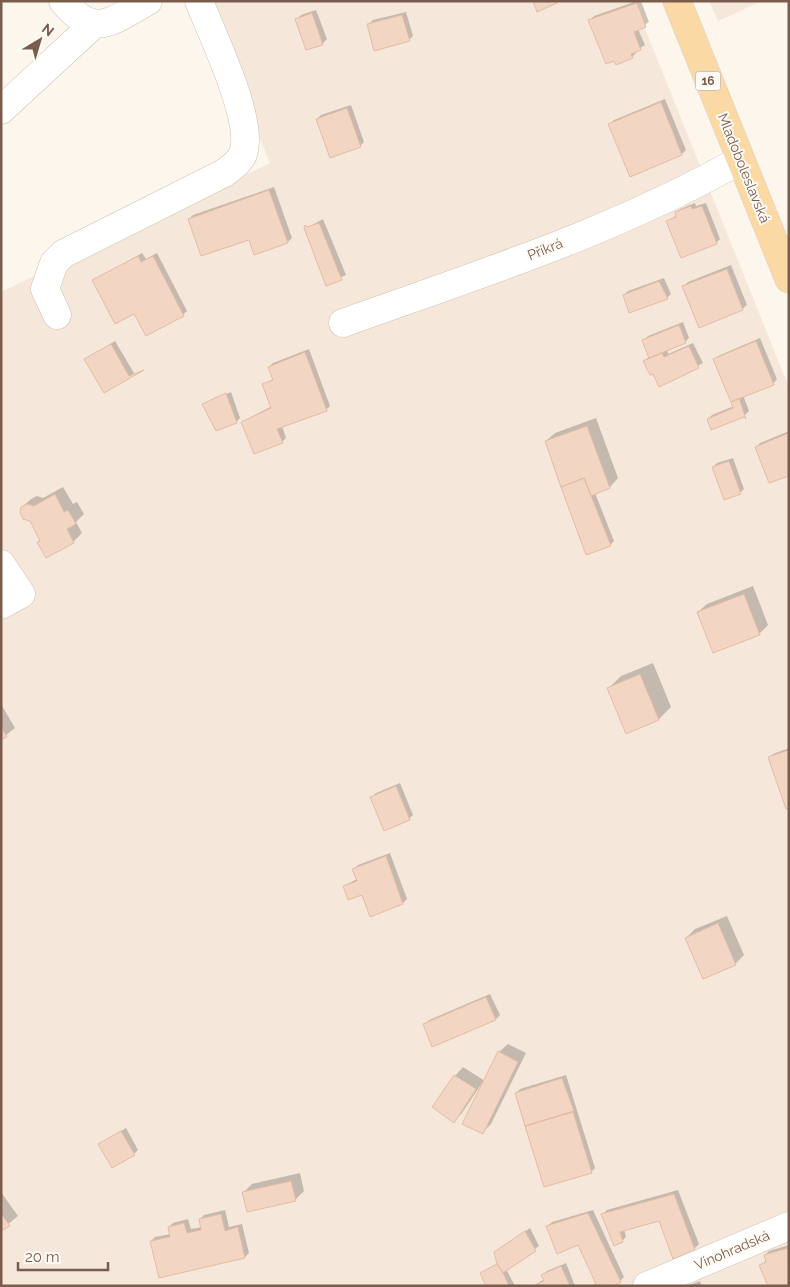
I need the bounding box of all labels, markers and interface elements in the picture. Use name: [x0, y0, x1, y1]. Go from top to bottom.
north arrow: [15, 15, 65, 65]
text: N: [39, 20, 57, 39]
road number: 16: [696, 72, 720, 90]
street label: Mladoboleslavská: [715, 111, 773, 225]
street label: Příkrá: [525, 235, 565, 263]
street label: Vinohradská: [692, 1227, 772, 1273]
scale bar: [18, 1240, 108, 1272]
text: 20 m: [25, 1248, 60, 1266]

